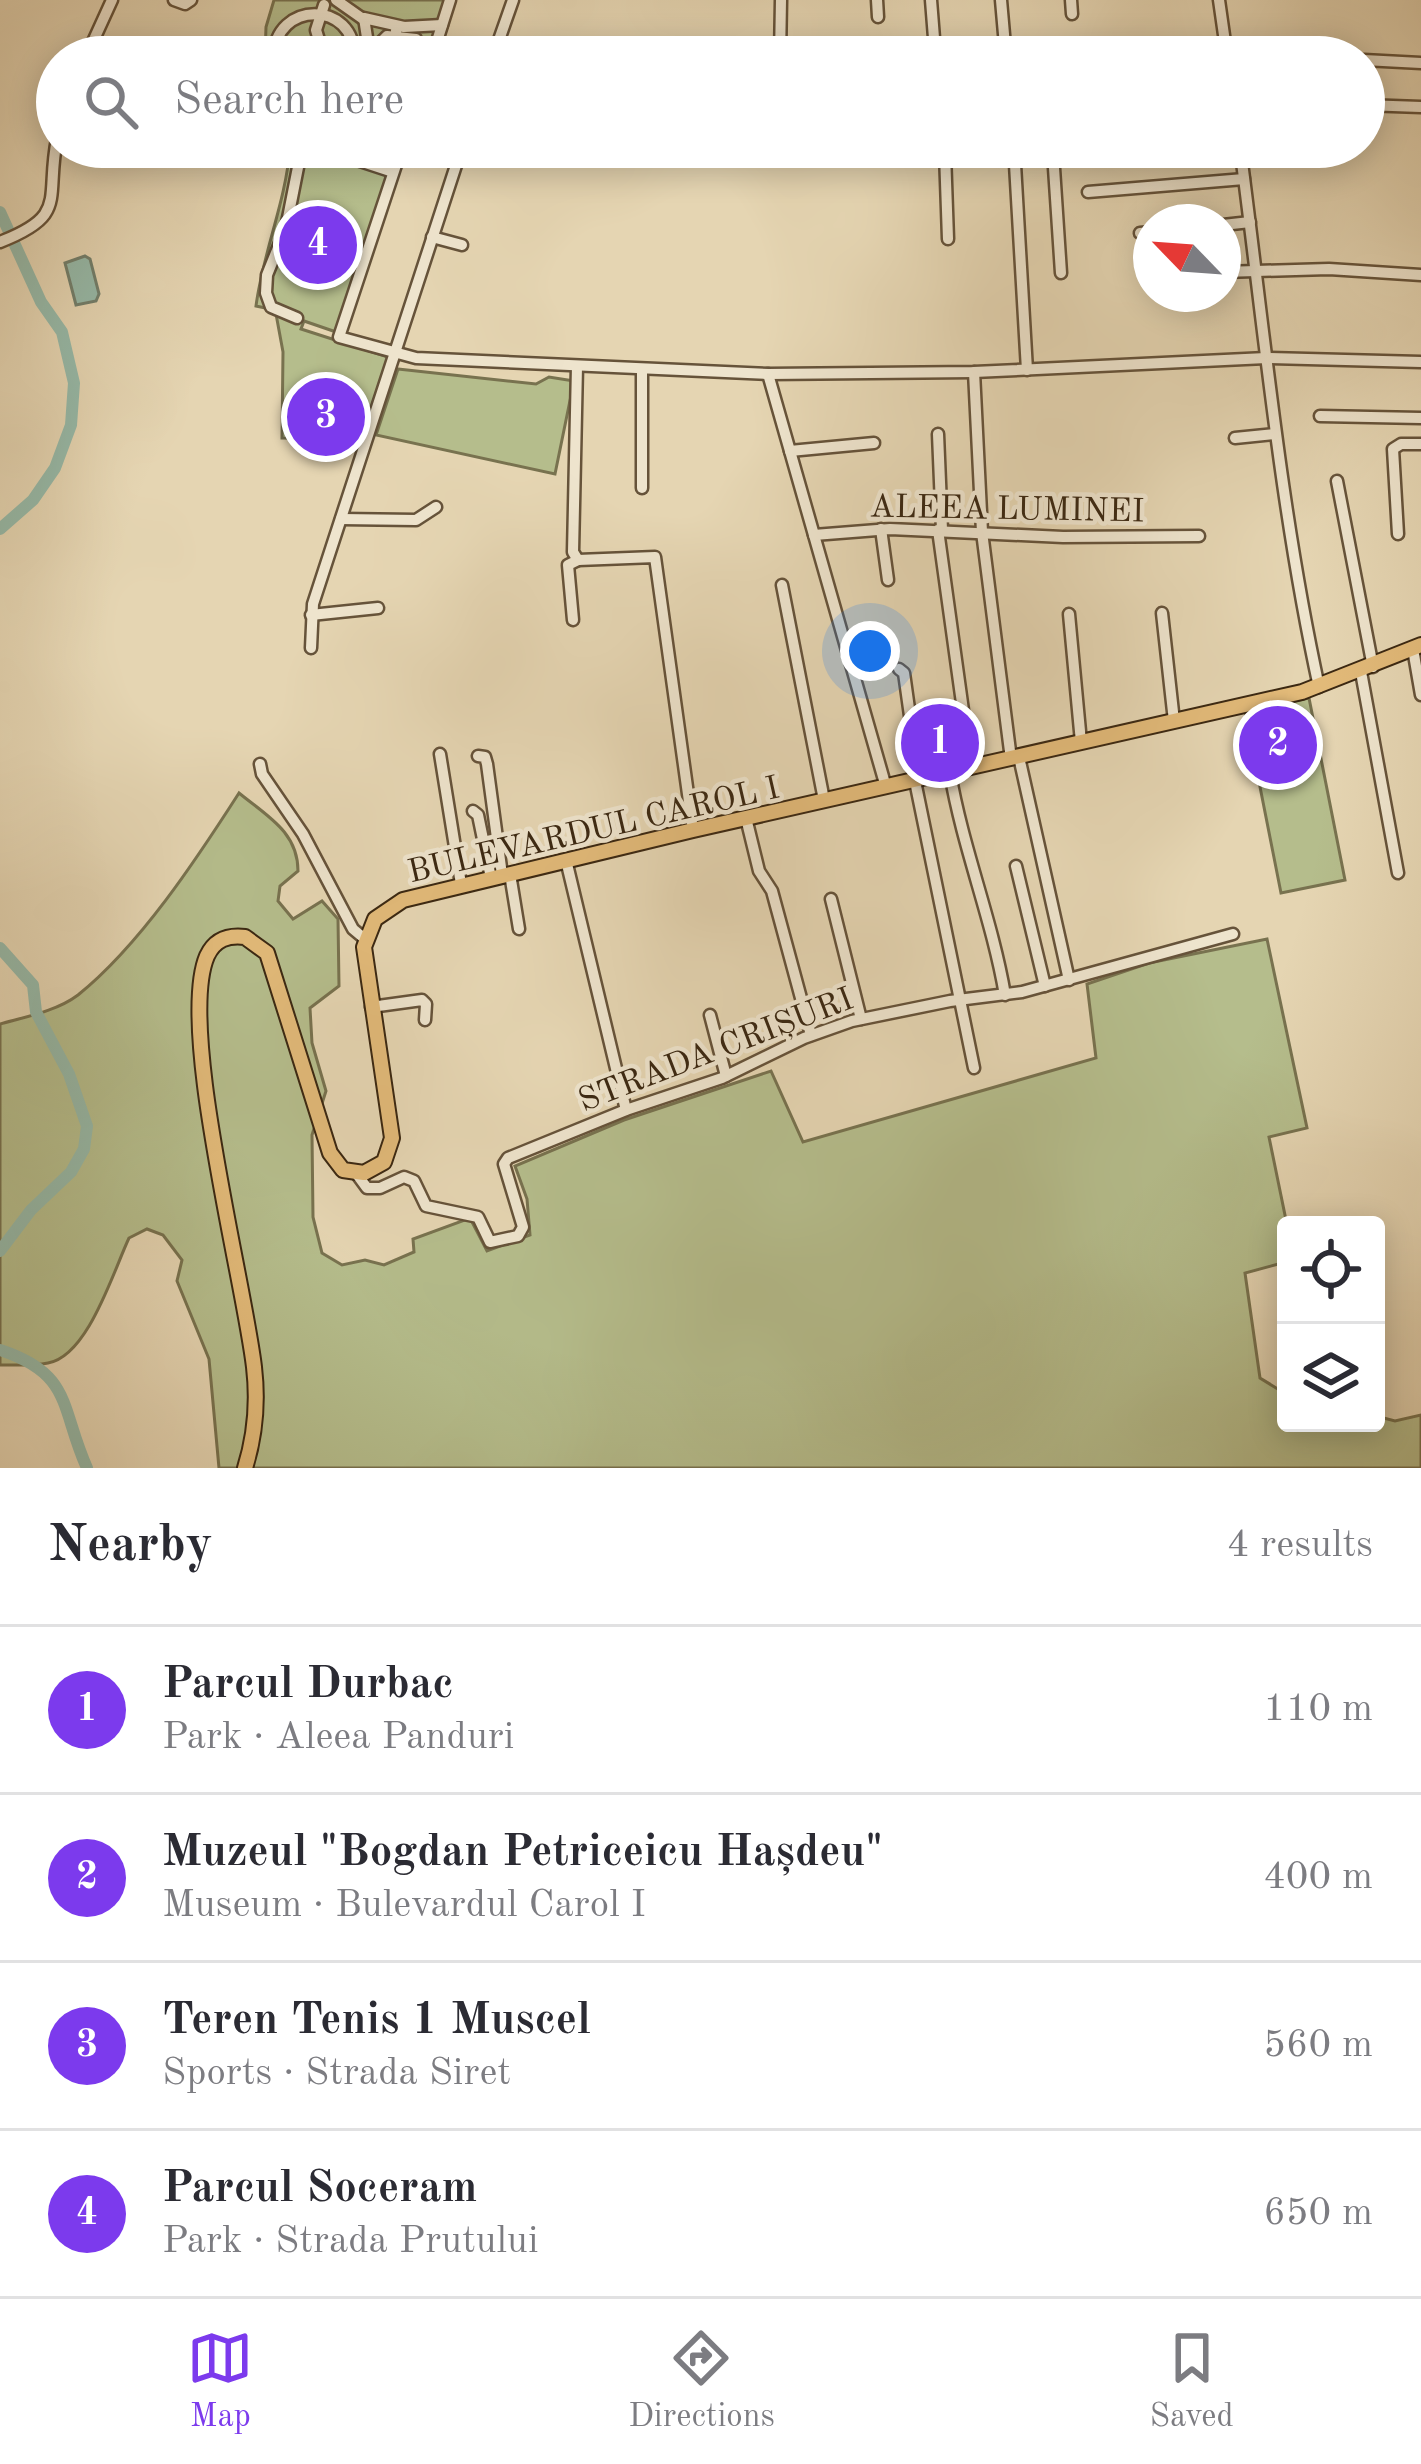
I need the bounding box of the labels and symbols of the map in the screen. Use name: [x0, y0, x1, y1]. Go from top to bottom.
pin: 4: [279, 200, 357, 290]
north arrow: [1133, 204, 1241, 312]
pin: 3: [287, 372, 365, 462]
street label: ALEEA LUMINEI: [869, 492, 1145, 529]
your location: [840, 621, 900, 681]
pin: 1: [901, 698, 979, 788]
pin: 2: [1239, 700, 1317, 790]
street label: BULEVARDUL CAROL I: [405, 773, 783, 890]
street label: STRADA CRIȘURI: [574, 984, 858, 1119]

